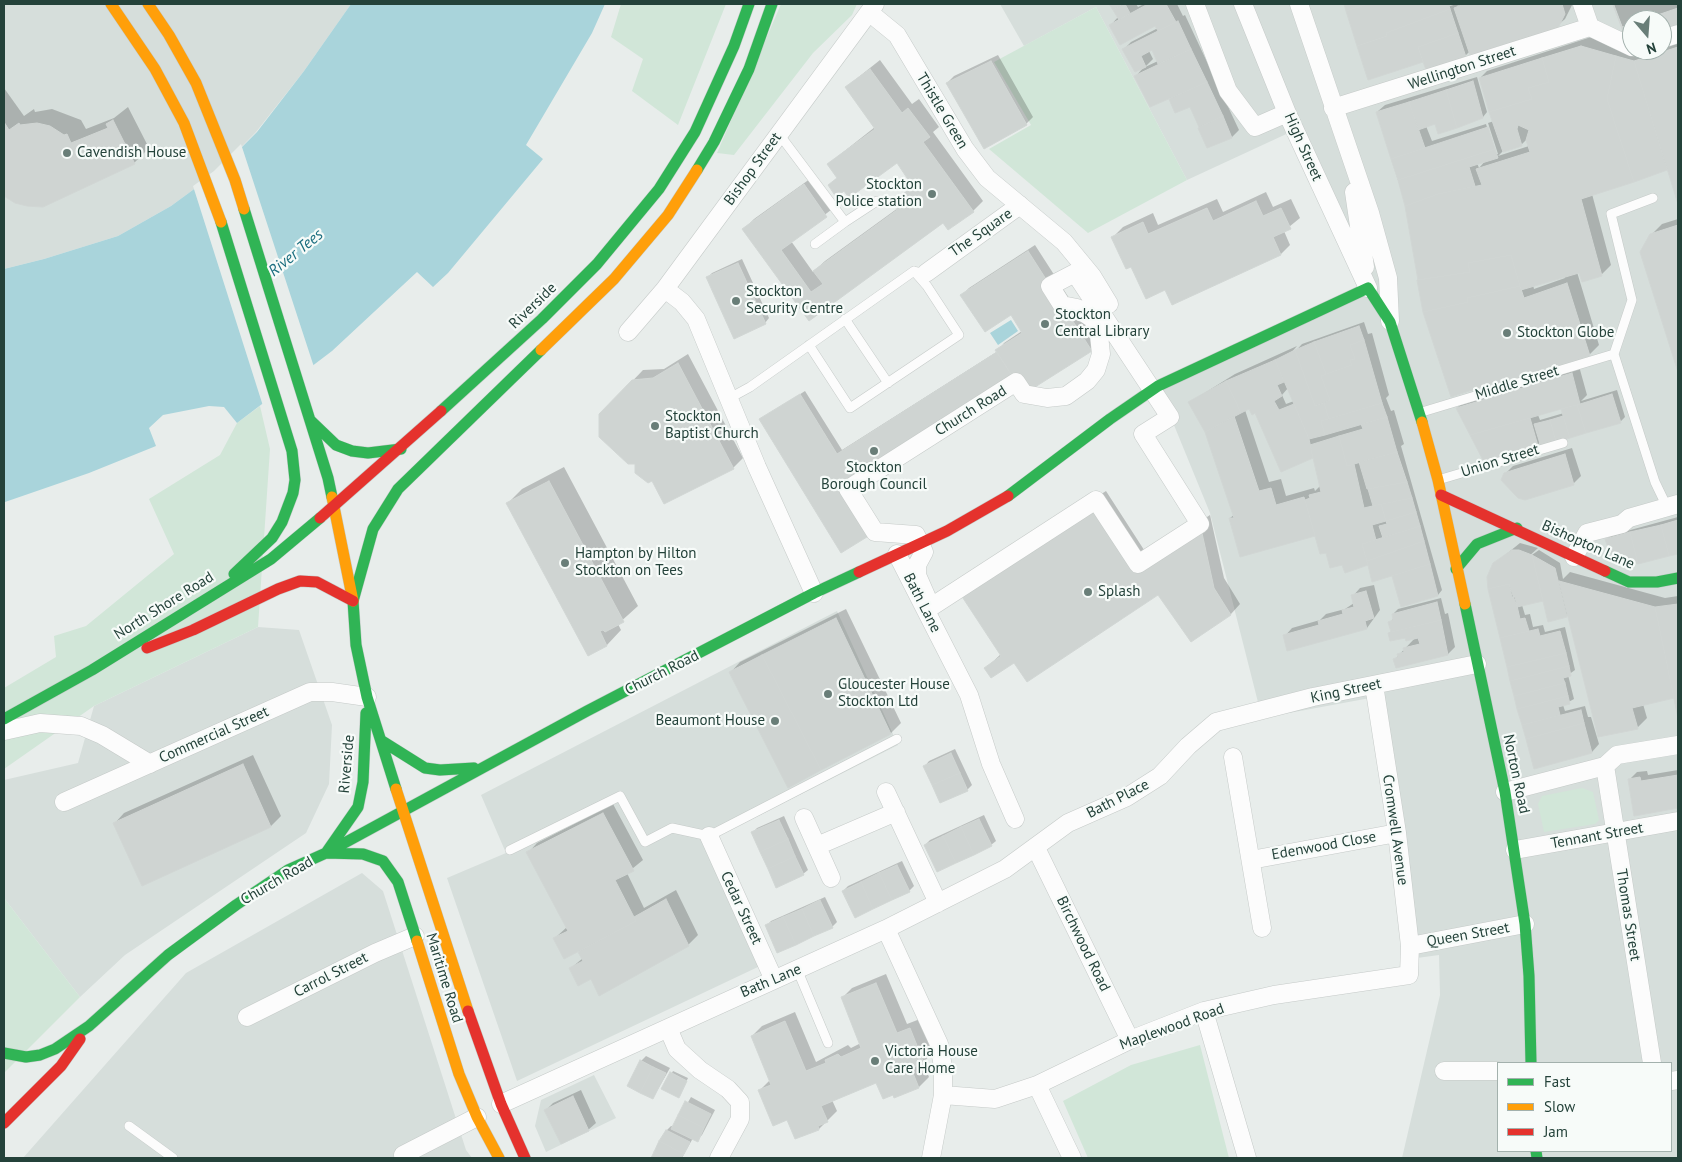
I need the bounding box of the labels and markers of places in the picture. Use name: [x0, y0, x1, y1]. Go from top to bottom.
place label: Cavendish House: [77, 144, 186, 162]
marker: Cavendish House: [61, 147, 73, 159]
place label: Stockton Police station: [835, 176, 922, 211]
marker: Stockton Police station: [926, 188, 938, 200]
place label: Stockton Security Centre: [746, 283, 843, 318]
marker: Stockton Security Centre: [730, 295, 742, 307]
place label: Stockton Central Library: [1055, 306, 1149, 341]
marker: Stockton Central Library: [1039, 318, 1051, 330]
place label: Stockton Globe: [1517, 324, 1614, 342]
marker: Stockton Globe: [1501, 327, 1513, 339]
place label: Stockton Baptist Church: [665, 408, 759, 443]
marker: Stockton Baptist Church: [649, 420, 661, 432]
marker: Stockton Borough Council: [868, 445, 880, 457]
place label: Stockton Borough Council: [821, 459, 927, 494]
place label: Hampton by Hilton Stockton on Tees: [575, 545, 697, 580]
marker: Hampton by Hilton Stockton on Tees: [559, 557, 571, 569]
place label: Splash: [1098, 583, 1140, 601]
marker: Splash: [1082, 586, 1094, 598]
place label: Gloucester House Stockton Ltd: [838, 676, 950, 711]
marker: Gloucester House Stockton Ltd: [822, 688, 834, 700]
place label: Beaumont House: [655, 712, 765, 730]
marker: Beaumont House: [769, 715, 781, 727]
place label: Victoria House Care Home: [885, 1043, 978, 1078]
marker: Victoria House Care Home: [869, 1055, 881, 1067]

